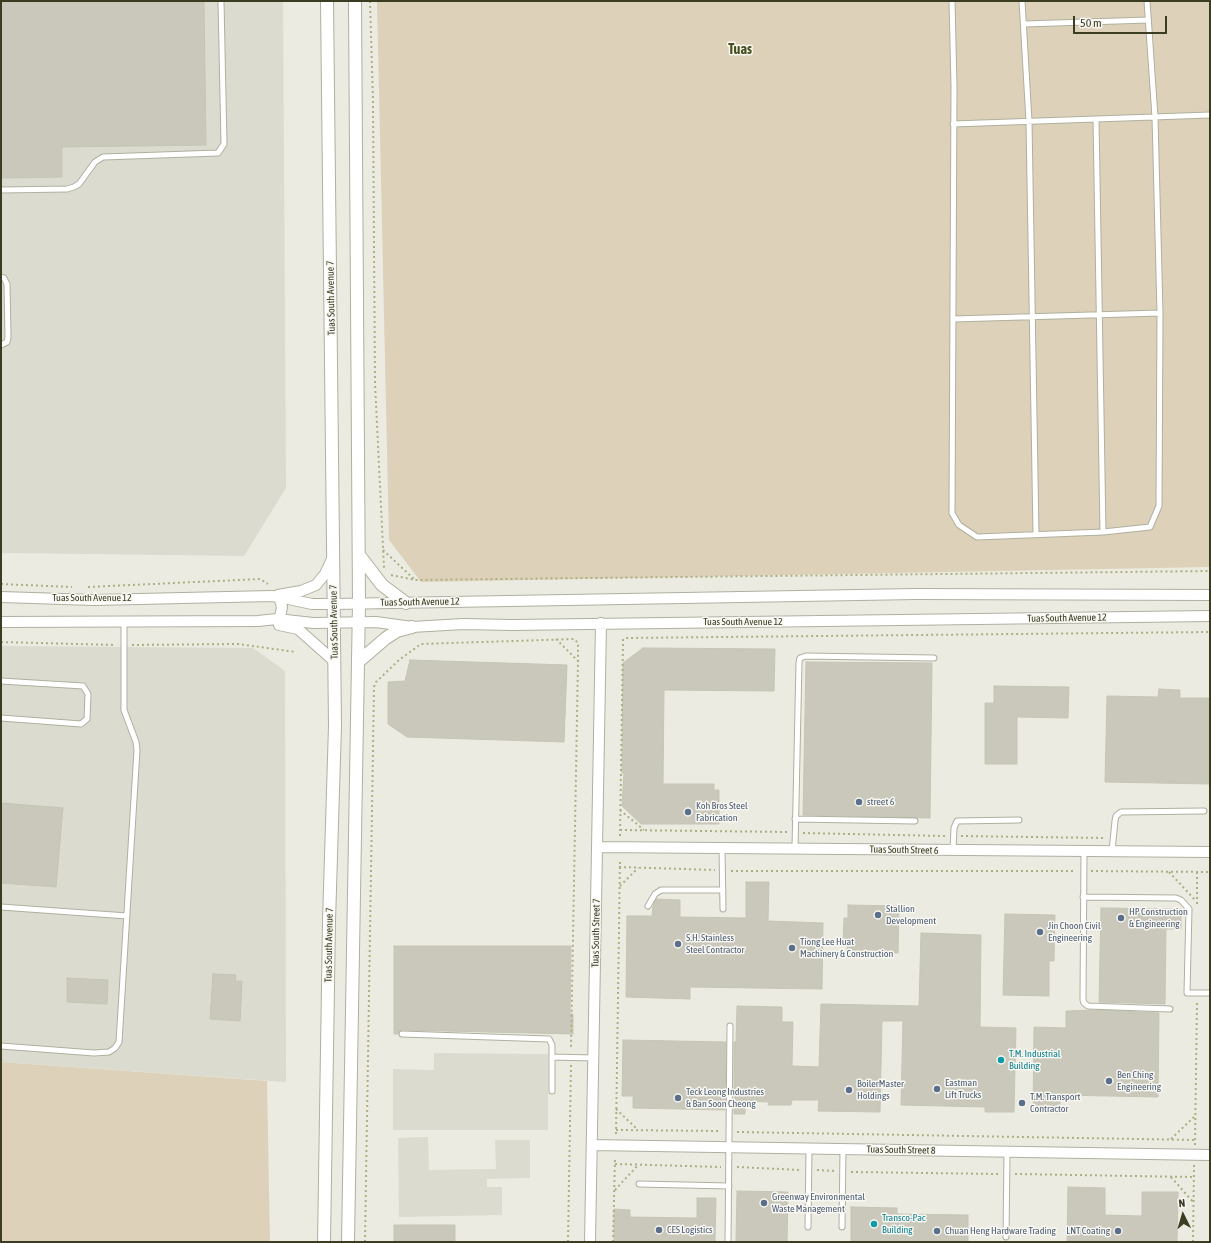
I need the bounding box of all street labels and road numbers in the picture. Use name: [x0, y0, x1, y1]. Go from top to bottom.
street label: Tuas South Avenue 7: [324, 260, 338, 336]
street label: Tuas South Avenue 7: [327, 584, 341, 660]
street label: Tuas South Avenue 12: [52, 592, 132, 604]
street label: Tuas South Avenue 12: [380, 595, 460, 609]
street label: Tuas South Avenue 12: [1027, 611, 1107, 625]
street label: Tuas South Avenue 12: [703, 616, 783, 628]
street label: Tuas South Street 6: [869, 843, 939, 857]
street label: Tuas South Street 7: [589, 898, 603, 968]
street label: Tuas South Avenue 7: [322, 907, 336, 983]
street label: Tuas South Street 8: [866, 1143, 936, 1157]

